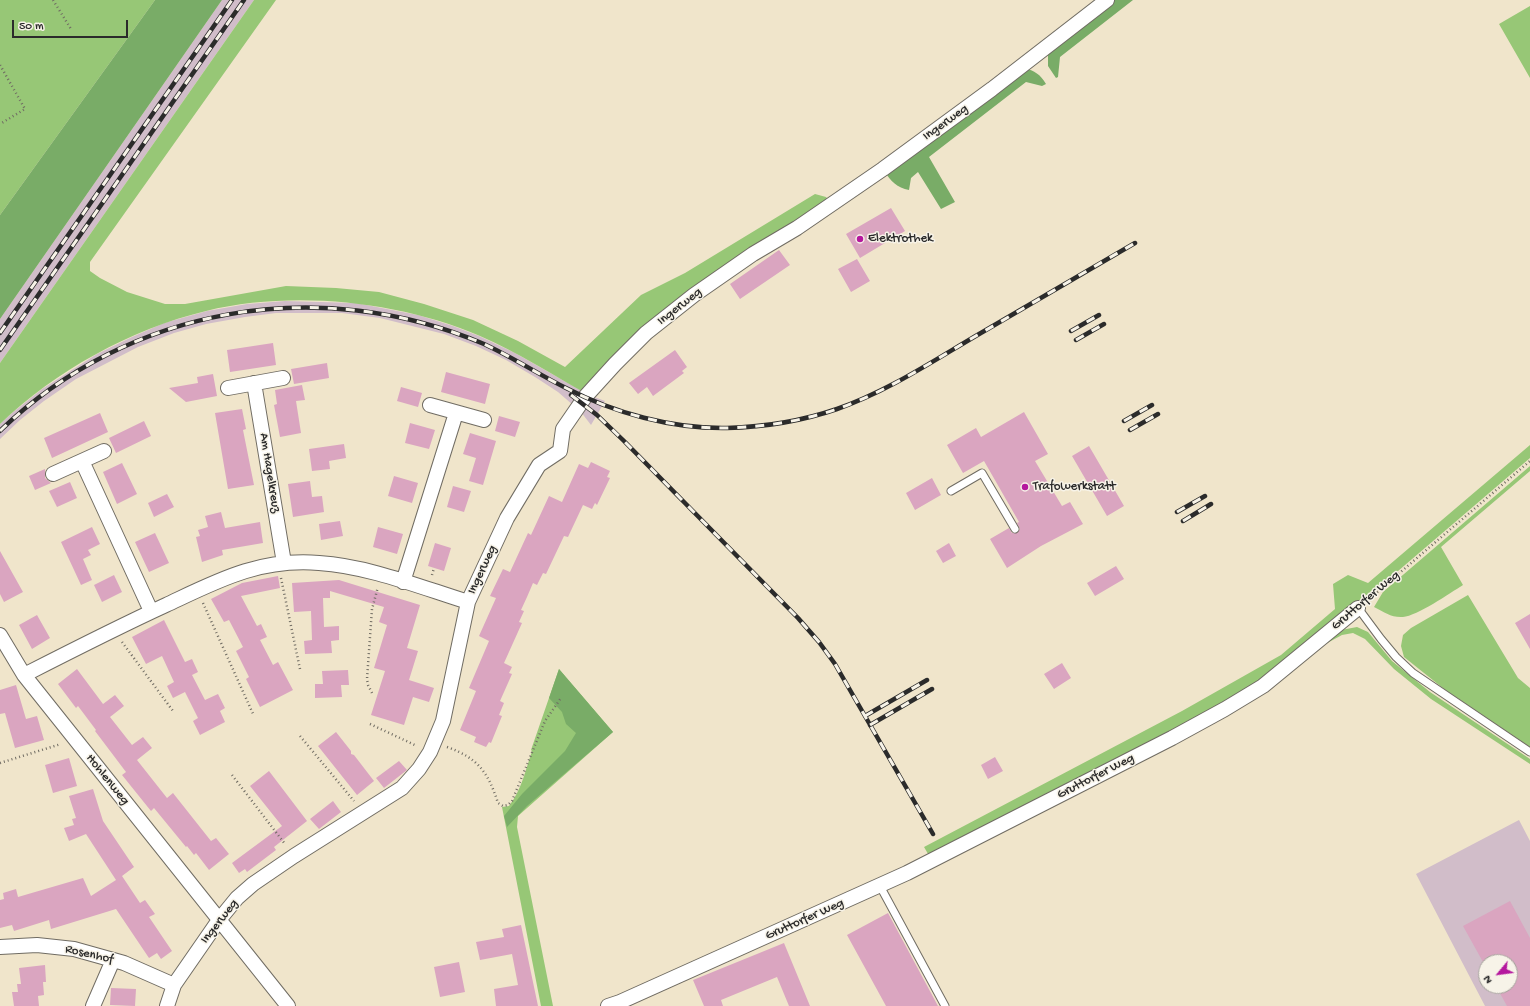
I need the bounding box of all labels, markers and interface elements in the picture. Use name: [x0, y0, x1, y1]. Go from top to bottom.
scale bar: [14, 12, 130, 38]
text: 50 m: [19, 20, 44, 34]
street label: Ingerweg: [920, 101, 972, 145]
place label: Elektrothek: [868, 231, 933, 247]
marker: Elektrothek: [855, 234, 865, 244]
street label: Ingerweg: [655, 285, 705, 329]
street label: Am Hagelkreuz: [255, 432, 283, 514]
place label: Trafowerkstatt: [1033, 479, 1116, 495]
marker: Trafowerkstatt: [1020, 482, 1030, 492]
street label: Ingerweg: [465, 543, 501, 597]
street label: Gruttorfer Weg: [1329, 568, 1403, 634]
street label: Hohlenweg: [82, 751, 132, 809]
street label: Gruttorfer Weg: [1055, 751, 1137, 803]
street label: Gruttorfer Weg: [763, 896, 847, 944]
street label: Ingerweg: [198, 897, 242, 947]
street label: Rosenhof: [63, 942, 115, 968]
north arrow: [1478, 954, 1518, 994]
text: N: [1481, 973, 1495, 985]

